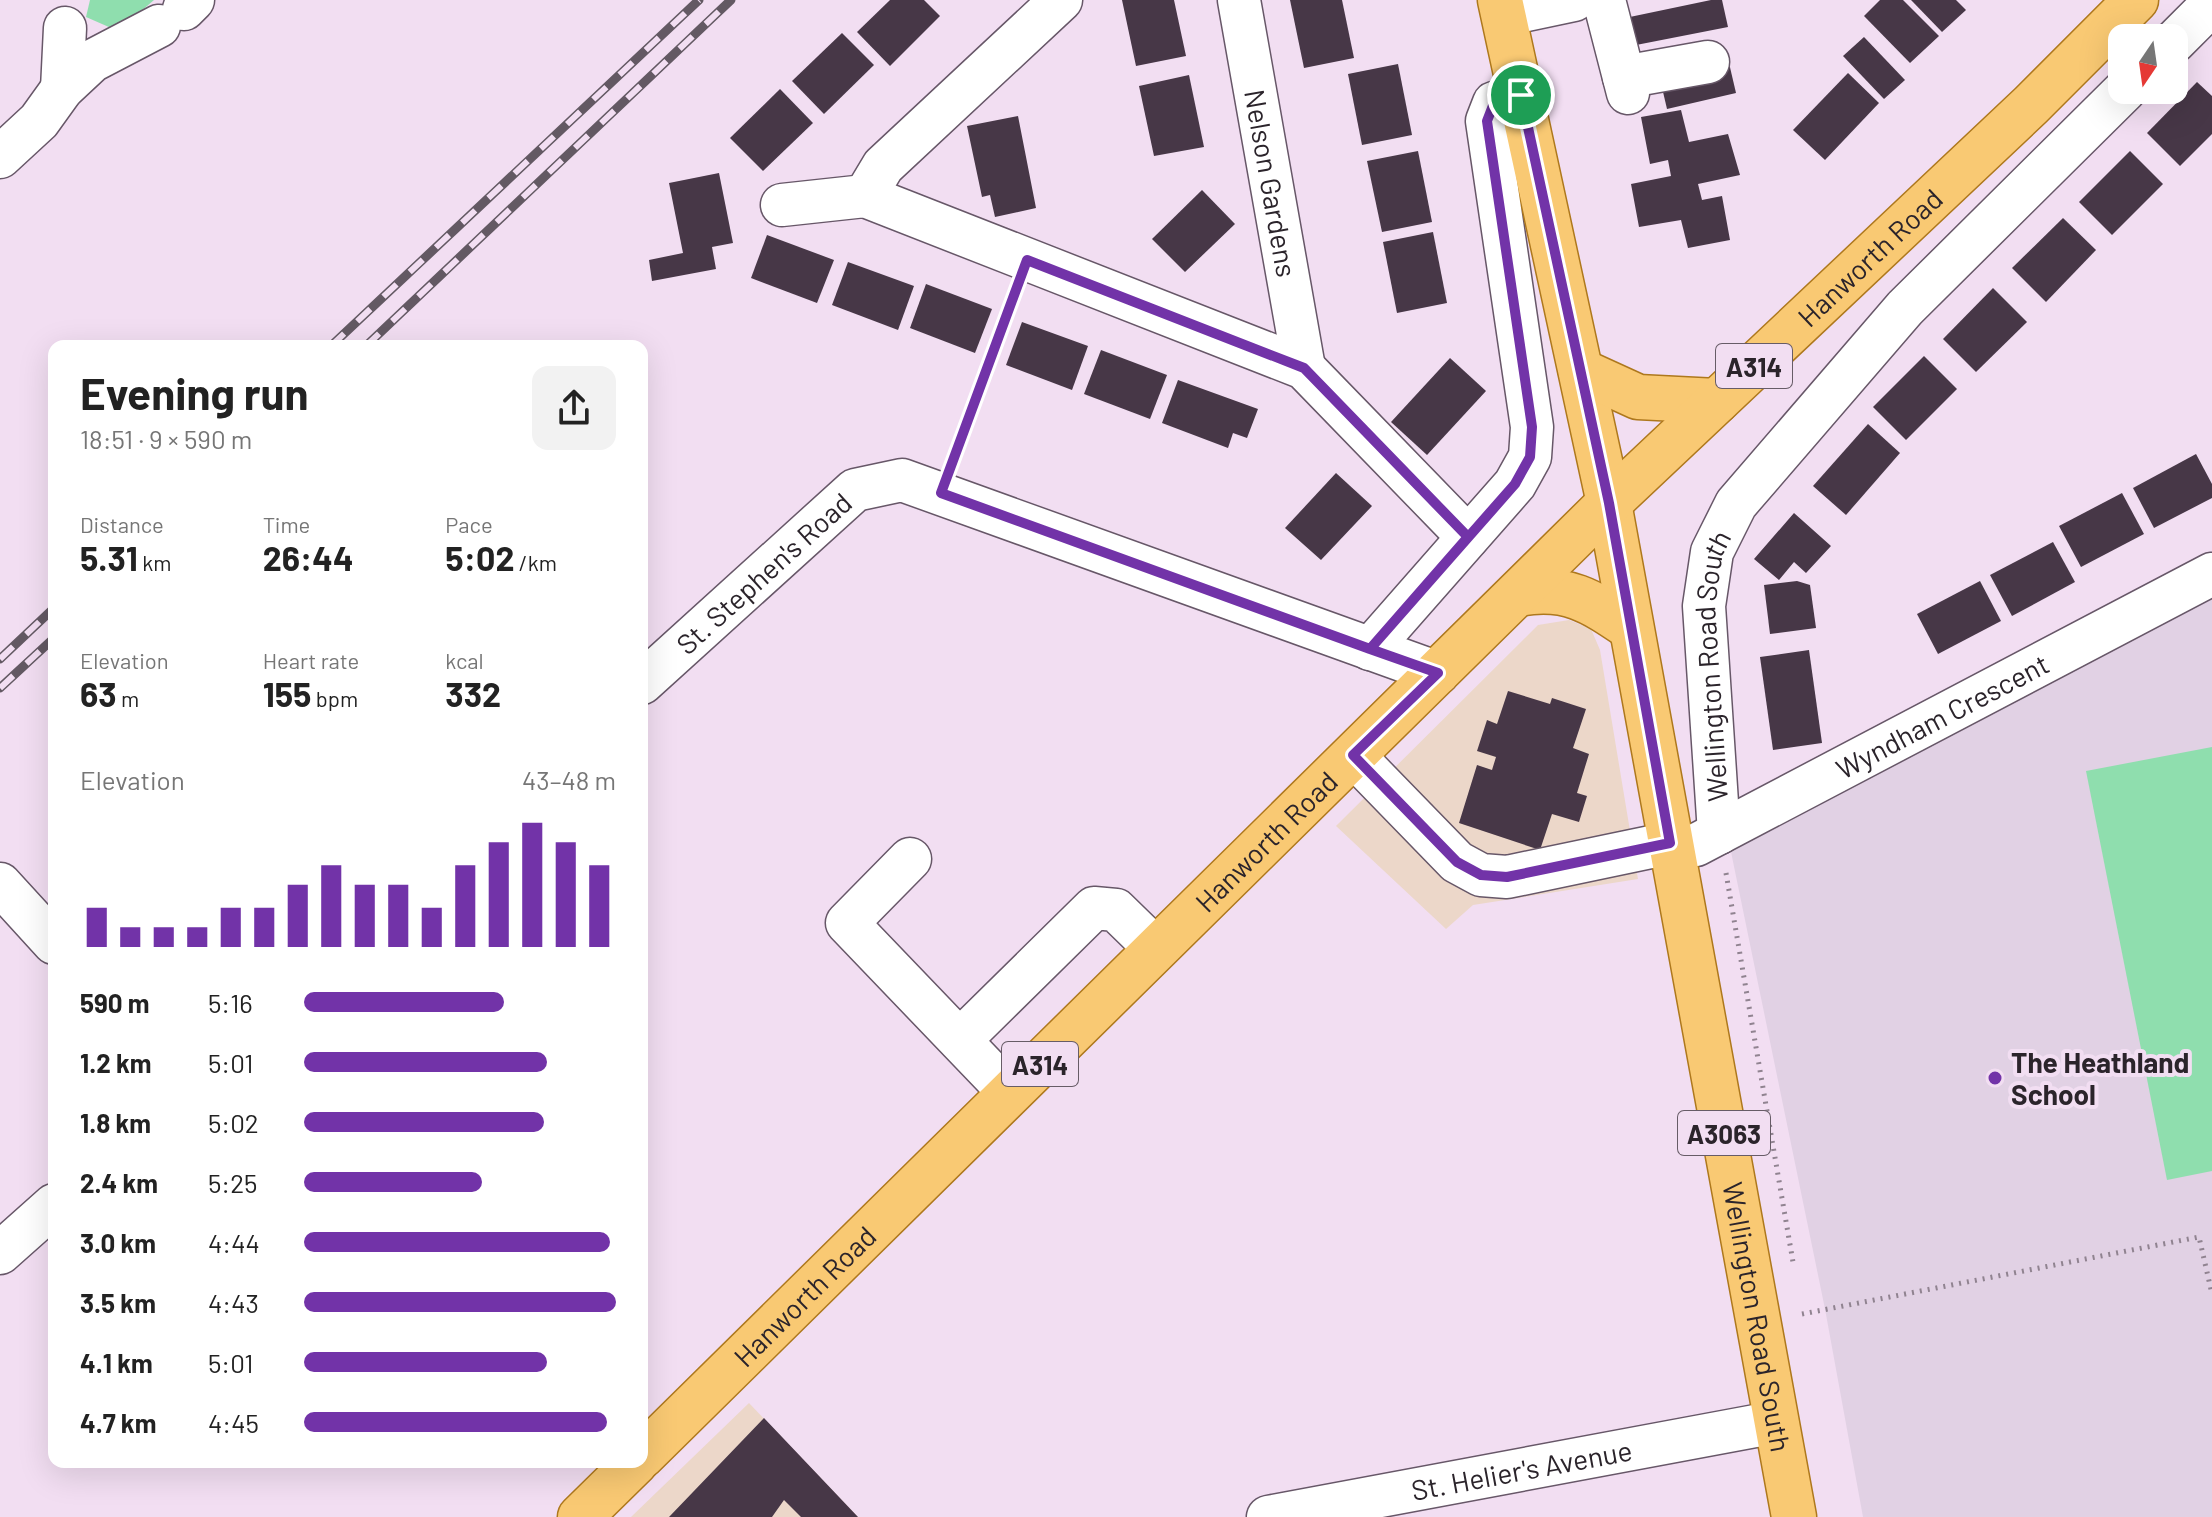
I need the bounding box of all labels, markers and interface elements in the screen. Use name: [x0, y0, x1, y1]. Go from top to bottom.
north arrow: [2108, 24, 2188, 104]
map controls: [2108, 24, 2188, 104]
pin: [1487, 61, 1555, 129]
icon: arrive: [1499, 73, 1543, 117]
street label: Nelson Gardens: [1238, 87, 1305, 280]
street label: Hanworth Road: [1790, 181, 1949, 333]
road number: A314: [1716, 344, 1792, 388]
text: Evening run: [80, 366, 309, 419]
button: share: [532, 366, 616, 450]
text: 18:51 · 9 × 590 m: [80, 423, 252, 454]
street label: St. Stephen's Road: [669, 485, 858, 661]
text: Distance: [80, 511, 164, 537]
text: Time: [263, 511, 310, 537]
text: Pace: [445, 511, 493, 537]
street label: Wellington Road South: [1687, 524, 1737, 803]
text: 5.31: [80, 537, 138, 578]
text: 26:44: [263, 537, 353, 578]
text: 5:02: [445, 537, 514, 578]
text: km: [138, 549, 171, 575]
text: /km: [514, 549, 557, 575]
street label: Wyndham Crescent: [1830, 646, 2054, 786]
text: Elevation: [80, 647, 169, 673]
text: Heart rate: [263, 647, 359, 673]
text: kcal: [445, 647, 484, 673]
text: 63: [80, 673, 117, 714]
text: 155: [263, 673, 311, 714]
text: 332: [445, 673, 501, 714]
text: m: [117, 685, 139, 711]
text: bpm: [311, 685, 358, 711]
text: Elevation: [80, 764, 185, 795]
text: 43–48 m: [522, 764, 616, 795]
street label: Hanworth Road: [1188, 764, 1344, 918]
text: 590 m: [80, 987, 150, 1018]
text: 5:16: [208, 987, 253, 1018]
road number: A314: [1002, 1042, 1078, 1086]
place label: The Heathland School: [2011, 1045, 2189, 1111]
text: 1.2 km: [80, 1047, 152, 1078]
text: 5:01: [208, 1047, 253, 1078]
marker: The Heathland School: [1986, 1069, 2004, 1087]
text: 1.8 km: [80, 1107, 151, 1138]
text: 5:02: [208, 1107, 259, 1138]
road number: A3063: [1678, 1111, 1770, 1155]
text: 2.4 km: [80, 1167, 158, 1198]
text: 5:25: [208, 1167, 257, 1198]
street label: Wellington Road South: [1716, 1179, 1799, 1454]
street label: Hanworth Road: [726, 1219, 883, 1373]
text: 3.0 km: [80, 1227, 156, 1258]
text: 4:44: [208, 1227, 260, 1258]
text: 3.5 km: [80, 1287, 156, 1318]
text: 4:43: [208, 1287, 259, 1318]
text: 4.1 km: [80, 1347, 153, 1378]
text: 5:01: [208, 1347, 253, 1378]
text: 4.7 km: [80, 1407, 156, 1438]
text: 4:45: [208, 1407, 259, 1438]
street label: St. Helier's Avenue: [1408, 1432, 1635, 1507]

